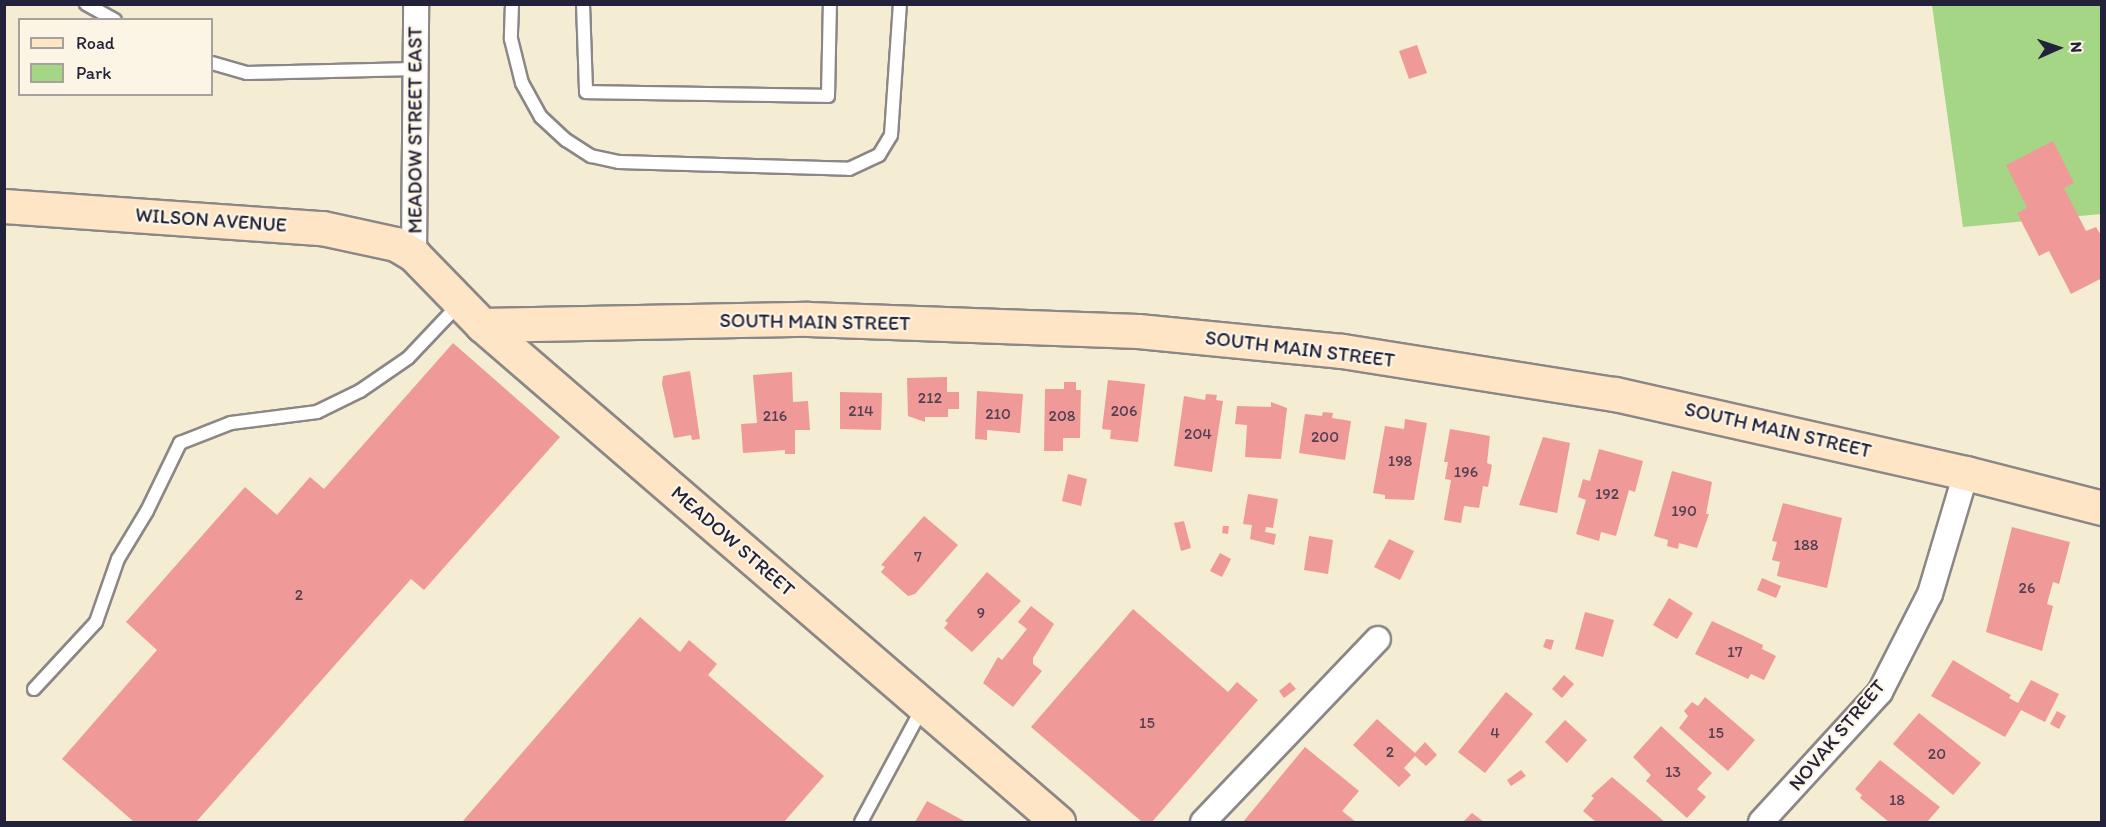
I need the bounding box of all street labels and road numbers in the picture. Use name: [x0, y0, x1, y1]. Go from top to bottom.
street label: MEADOW STREET EAST: [403, 26, 427, 234]
street label: WILSON AVENUE: [135, 203, 287, 237]
street label: SOUTH MAIN STREET: [721, 308, 909, 336]
street label: SOUTH MAIN STREET: [1205, 326, 1395, 372]
street label: SOUTH MAIN STREET: [1683, 397, 1873, 463]
street label: MEADOW STREET: [666, 481, 800, 601]
street label: NOVAK STREET: [1783, 674, 1891, 796]

